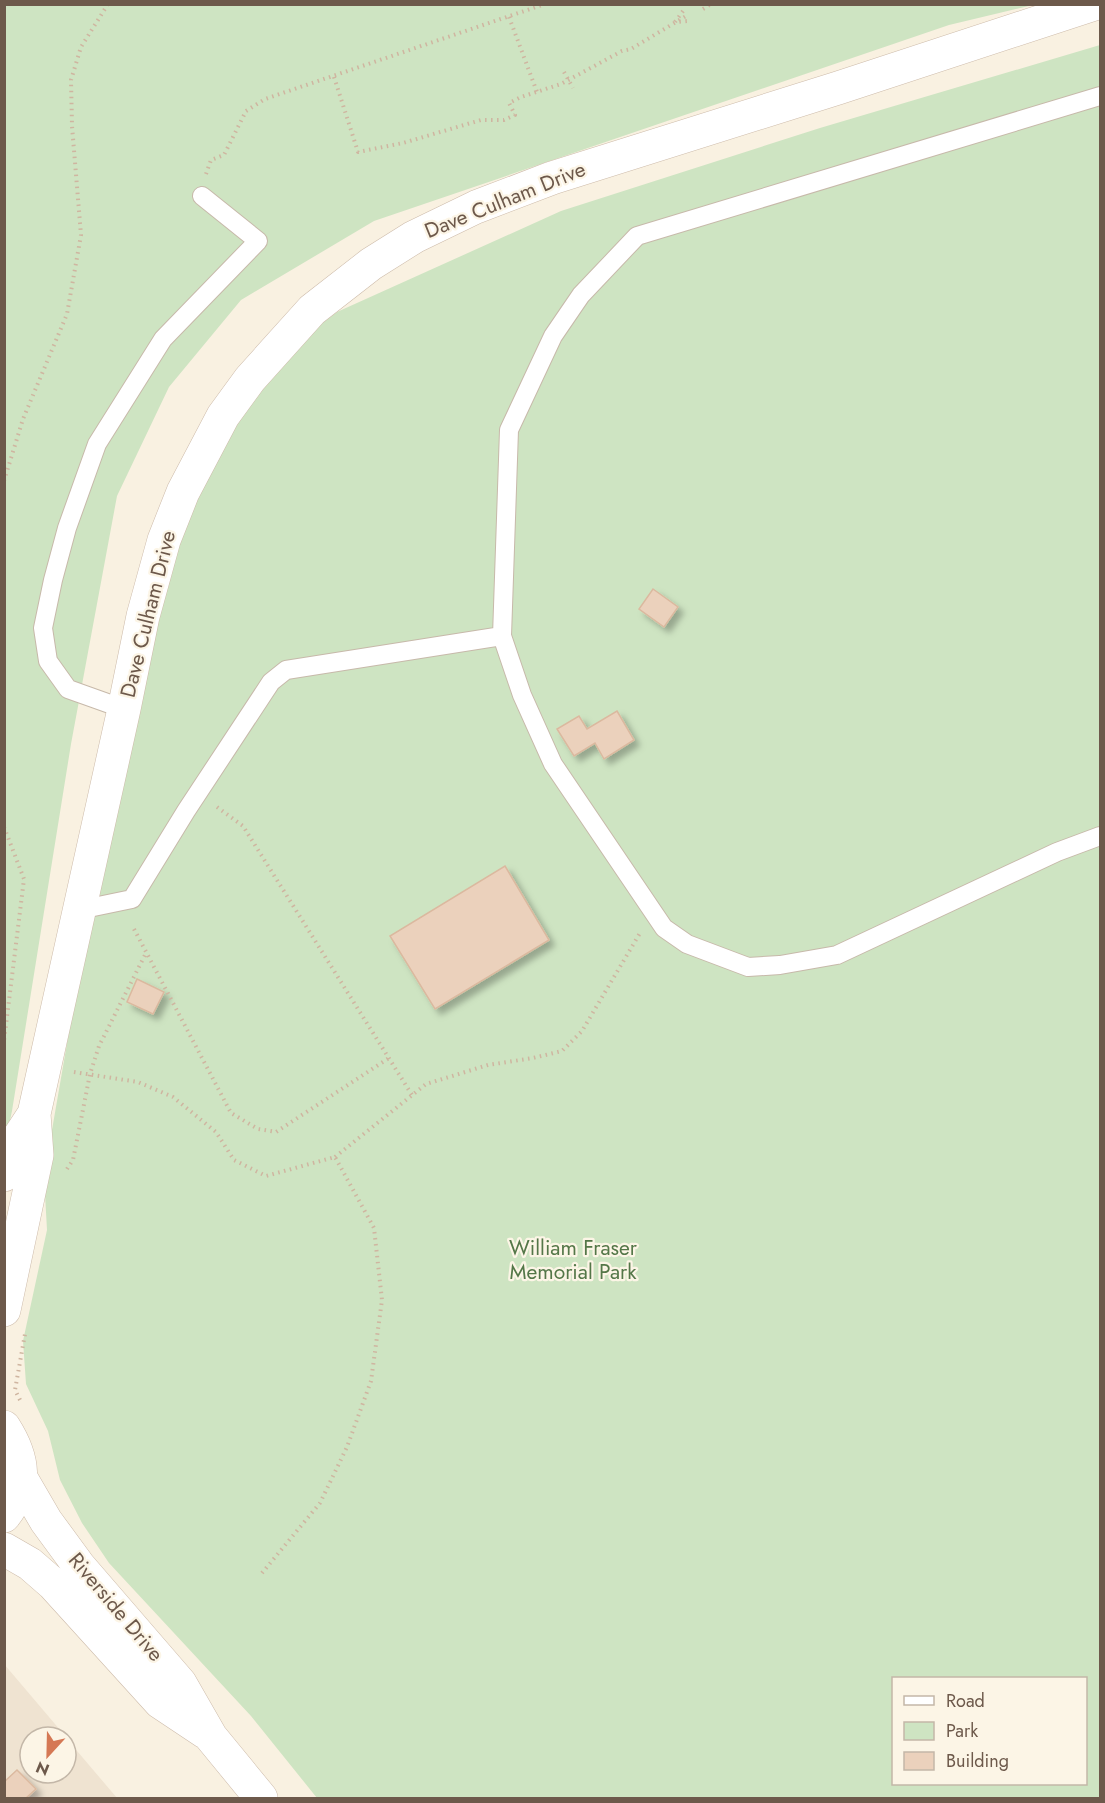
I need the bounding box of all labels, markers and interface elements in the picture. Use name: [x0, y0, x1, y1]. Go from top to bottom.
street label: Dave Culham Drive: [420, 154, 590, 246]
street label: Dave Culham Drive: [113, 527, 183, 701]
park label: William Fraser Memorial Park: [509, 1233, 638, 1287]
street label: Riverside Drive: [61, 1546, 171, 1668]
legend: [892, 1677, 1087, 1785]
text: Road: [946, 1688, 985, 1714]
text: Park: [946, 1718, 978, 1744]
north arrow: [18, 1725, 78, 1785]
text: Building: [946, 1748, 1009, 1774]
text: N: [32, 1755, 53, 1781]

